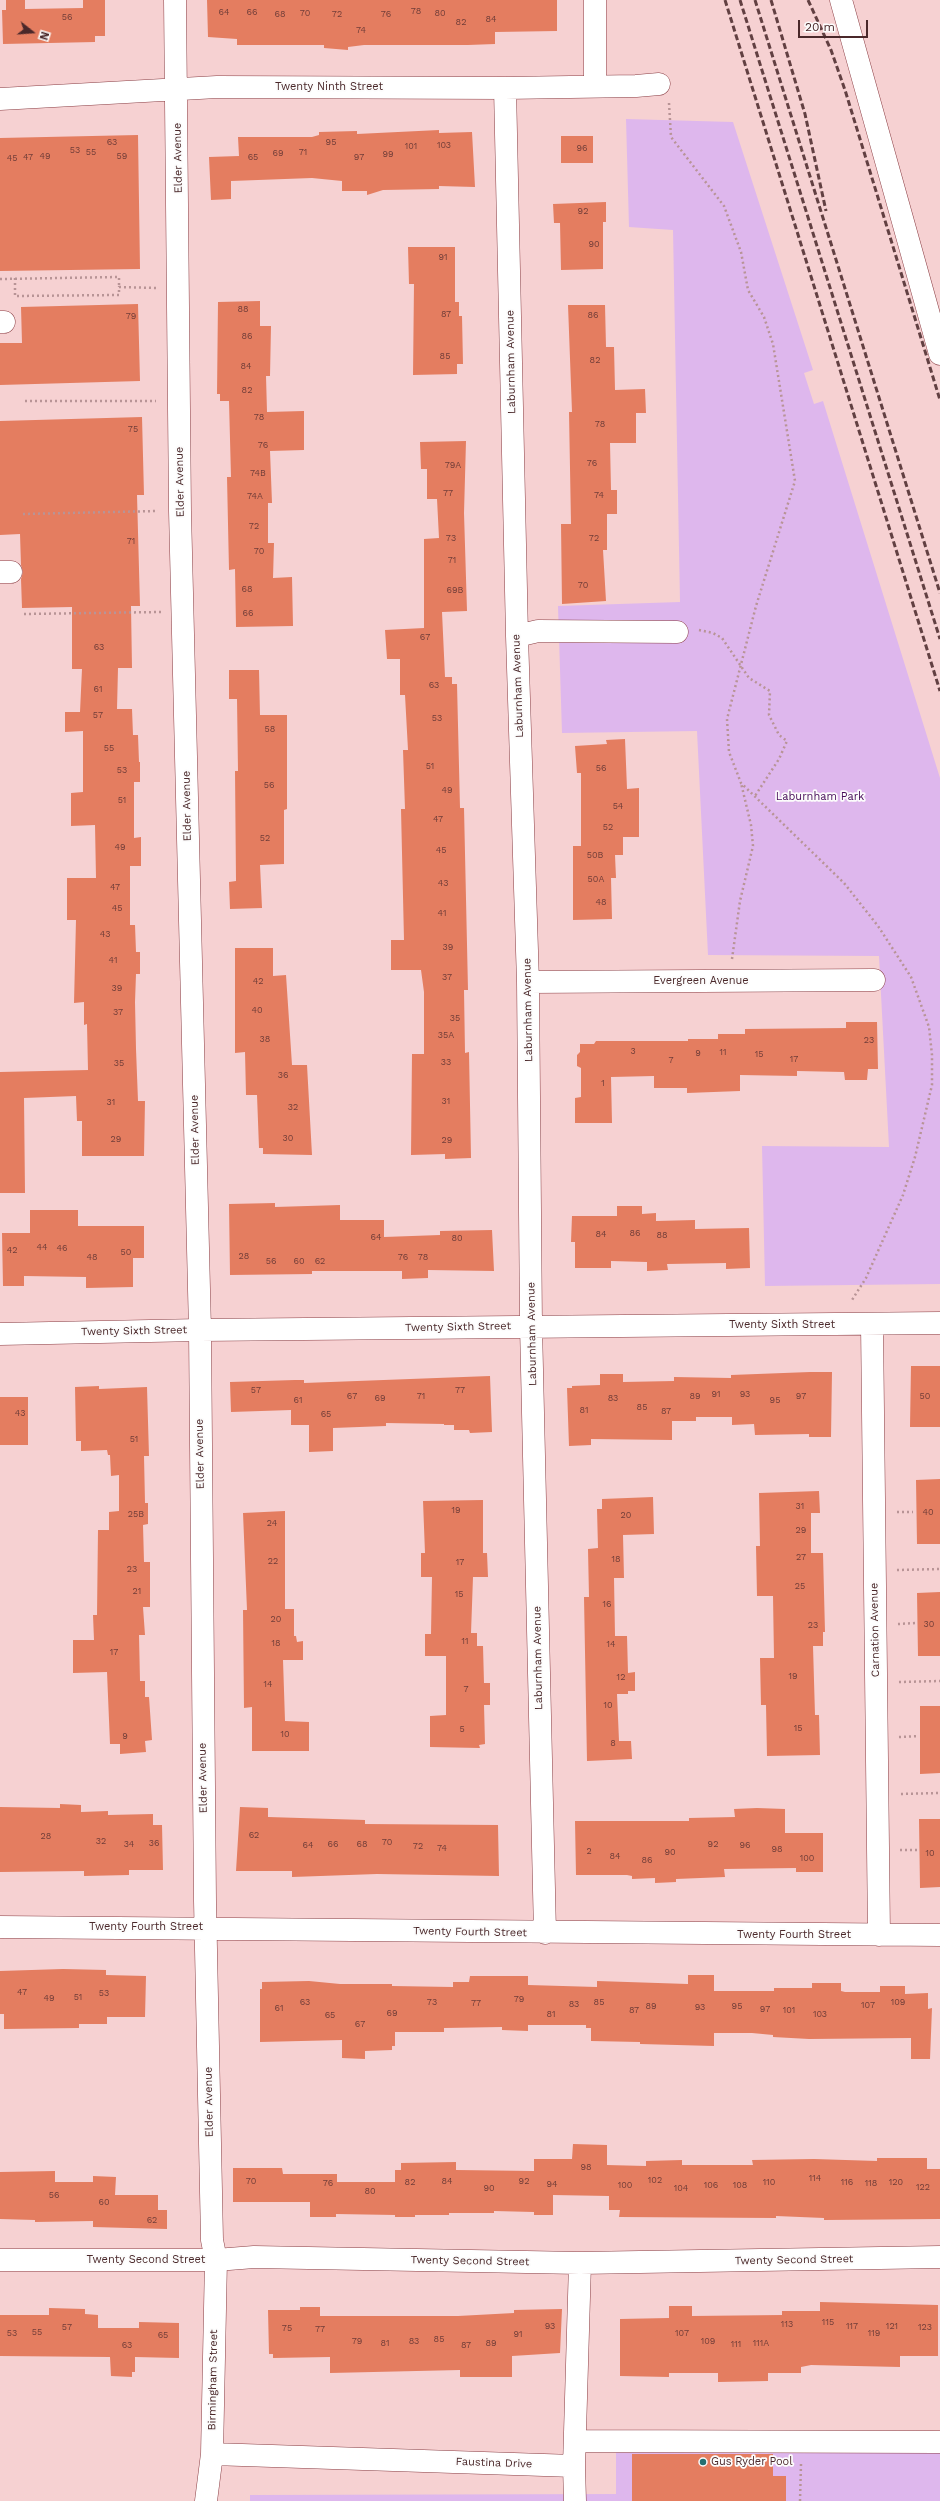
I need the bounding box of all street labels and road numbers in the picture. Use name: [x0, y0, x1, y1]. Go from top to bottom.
street label: Twenty Ninth Street: [275, 80, 383, 94]
street label: Elder Avenue: [171, 123, 185, 193]
street label: Laburnham Avenue: [503, 310, 519, 414]
street label: Elder Avenue: [173, 447, 187, 517]
street label: Laburnham Avenue: [510, 634, 526, 738]
street label: Elder Avenue: [180, 771, 194, 841]
street label: Laburnham Avenue: [520, 958, 536, 1062]
street label: Evergreen Avenue: [653, 974, 749, 988]
street label: Elder Avenue: [188, 1095, 202, 1165]
street label: Laburnham Avenue: [524, 1282, 540, 1386]
street label: Twenty Sixth Street: [729, 1318, 835, 1332]
street label: Twenty Sixth Street: [405, 1319, 511, 1335]
street label: Twenty Sixth Street: [81, 1323, 187, 1339]
street label: Elder Avenue: [193, 1419, 207, 1489]
street label: Carnation Avenue: [868, 1583, 882, 1677]
street label: Laburnham Avenue: [530, 1606, 546, 1710]
street label: Elder Avenue: [196, 1743, 210, 1813]
street label: Twenty Fourth Street: [89, 1920, 203, 1934]
street label: Twenty Fourth Street: [413, 1924, 527, 1940]
street label: Twenty Fourth Street: [737, 1928, 851, 1942]
street label: Elder Avenue: [202, 2067, 216, 2137]
street label: Twenty Second Street: [734, 2252, 854, 2268]
street label: Twenty Second Street: [87, 2253, 205, 2267]
street label: Twenty Second Street: [410, 2253, 530, 2269]
street label: Birmingham Street: [206, 2329, 220, 2431]
street label: Faustina Drive: [455, 2455, 533, 2471]

